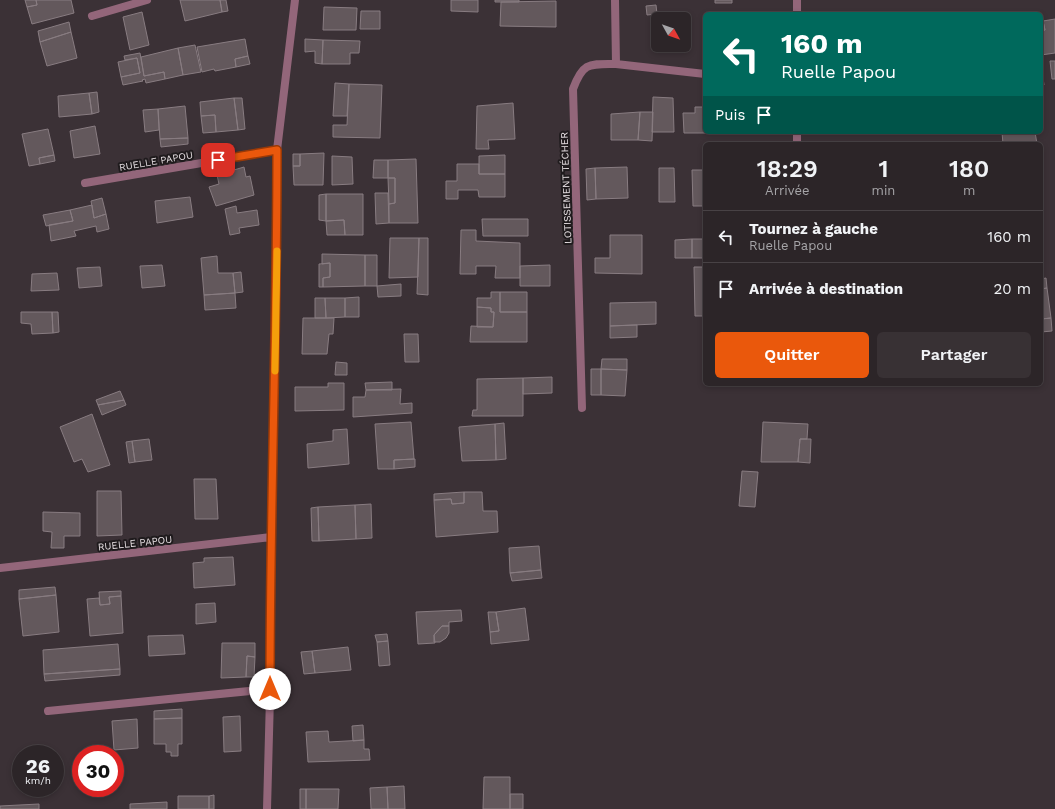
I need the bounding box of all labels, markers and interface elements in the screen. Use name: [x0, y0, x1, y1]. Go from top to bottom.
north arrow: [651, 12, 691, 52]
map controls: [651, 12, 691, 52]
text: 160 m: [781, 27, 863, 60]
icon: left: [715, 28, 767, 80]
text: Ruelle Papou: [781, 61, 896, 82]
icon: arrive: [753, 104, 775, 126]
text: Puis: [715, 106, 745, 124]
street label: LOTISSEMENT TÉCHER: [559, 132, 573, 244]
pin: [201, 143, 235, 177]
street label: RUELLE PAPOU: [118, 149, 194, 173]
icon: arrive: [207, 149, 229, 171]
text: 18:29: [757, 155, 818, 183]
text: 1: [878, 155, 888, 183]
text: 180: [949, 155, 989, 183]
text: Arrivée: [765, 183, 809, 198]
text: min: [872, 183, 895, 198]
text: m: [963, 183, 975, 198]
text: Tournez à gauche: [749, 220, 878, 238]
icon: left: [715, 226, 737, 248]
text: 160 m: [987, 228, 1031, 246]
text: Ruelle Papou: [749, 238, 832, 253]
icon: arrive: [715, 278, 737, 300]
text: Arrivée à destination: [749, 280, 903, 298]
text: 20 m: [994, 280, 1031, 298]
button: Quitter: [715, 332, 869, 378]
button: Partager: [877, 332, 1031, 378]
street label: RUELLE PAPOU: [97, 534, 173, 552]
position arrow: [249, 668, 291, 710]
speed limit sign: 30: [72, 745, 124, 797]
text: 26: [26, 754, 50, 778]
text: km/h: [25, 775, 51, 786]

